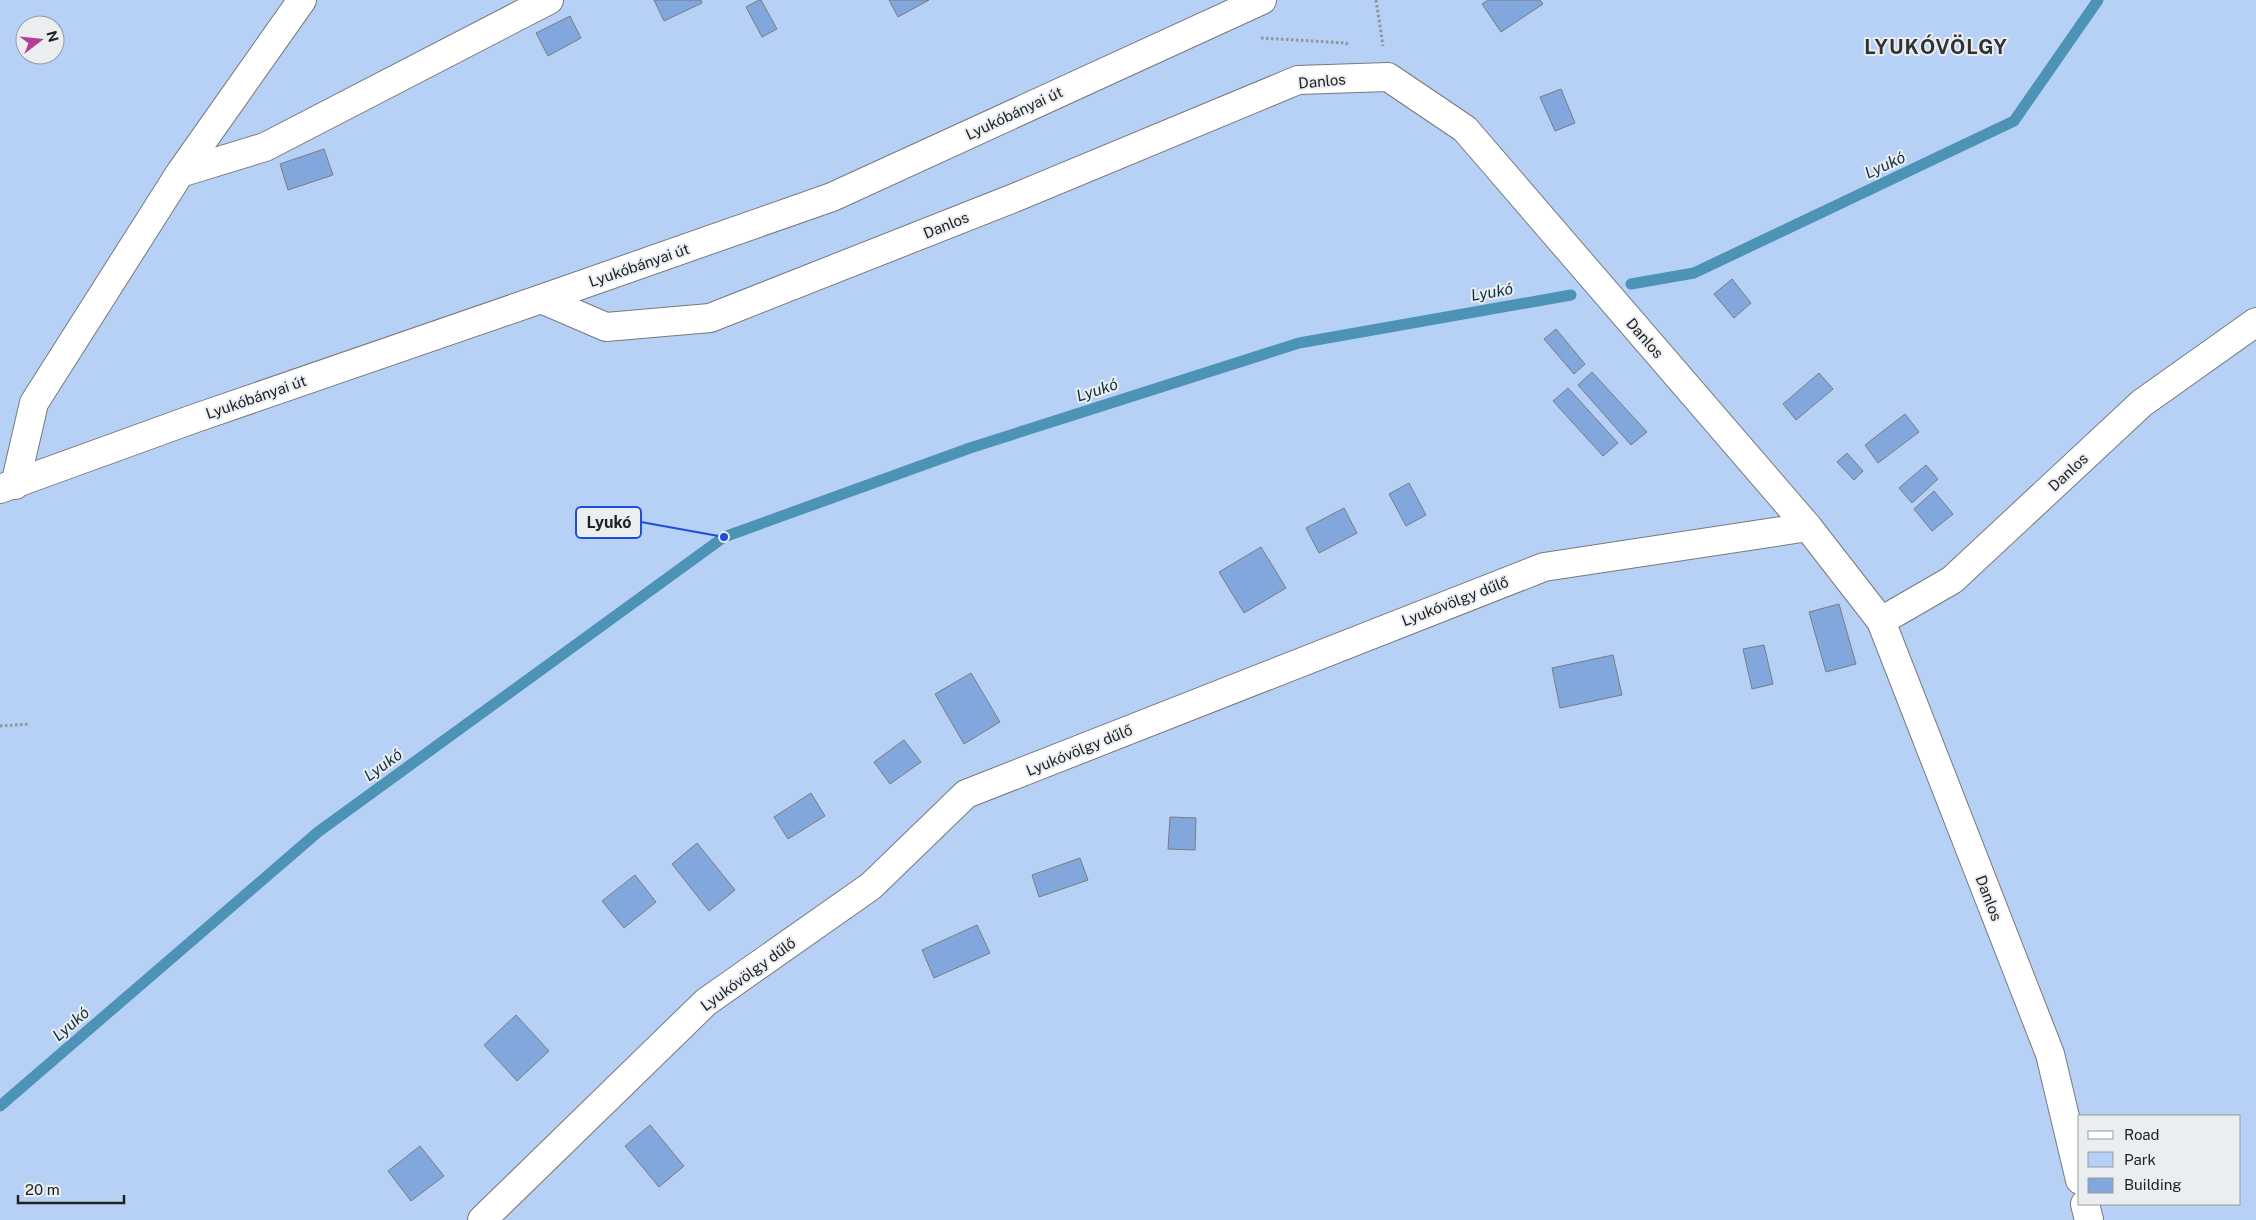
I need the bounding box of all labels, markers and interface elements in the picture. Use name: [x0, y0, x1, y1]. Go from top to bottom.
north arrow: [15, 15, 65, 65]
text: N: [43, 29, 62, 44]
district label: LYUKÓVÖLGY: [1864, 34, 2008, 59]
street label: Danlos: [1298, 70, 1346, 92]
street label: Lyukóbányai út: [963, 83, 1065, 143]
water label: Lyukó: [1862, 147, 1909, 183]
street label: Danlos: [921, 208, 971, 242]
street label: Lyukóbányai út: [587, 240, 692, 290]
water label: Lyukó: [1469, 279, 1515, 305]
street label: Danlos: [1623, 314, 1667, 362]
street label: Lyukóbányai út: [204, 372, 309, 422]
water label: Lyukó: [1074, 374, 1120, 406]
street label: Danlos: [2045, 450, 2091, 494]
callout: Lyukó: [576, 507, 641, 538]
text: Lyukó: [586, 513, 632, 532]
street label: Lyukóvölgy dűlő: [1399, 573, 1511, 629]
street label: Lyukóvölgy dűlő: [1023, 721, 1135, 779]
water label: Lyukó: [360, 745, 406, 785]
street label: Danlos: [1973, 873, 2005, 923]
street label: Lyukóvölgy dűlő: [697, 934, 799, 1014]
water label: Lyukó: [49, 1003, 94, 1045]
legend: [2078, 1115, 2241, 1205]
text: Road: [2124, 1126, 2160, 1143]
text: Park: [2124, 1151, 2156, 1168]
scale bar: [18, 1172, 124, 1204]
text: Building: [2124, 1176, 2182, 1193]
text: 20 m: [25, 1181, 60, 1198]

